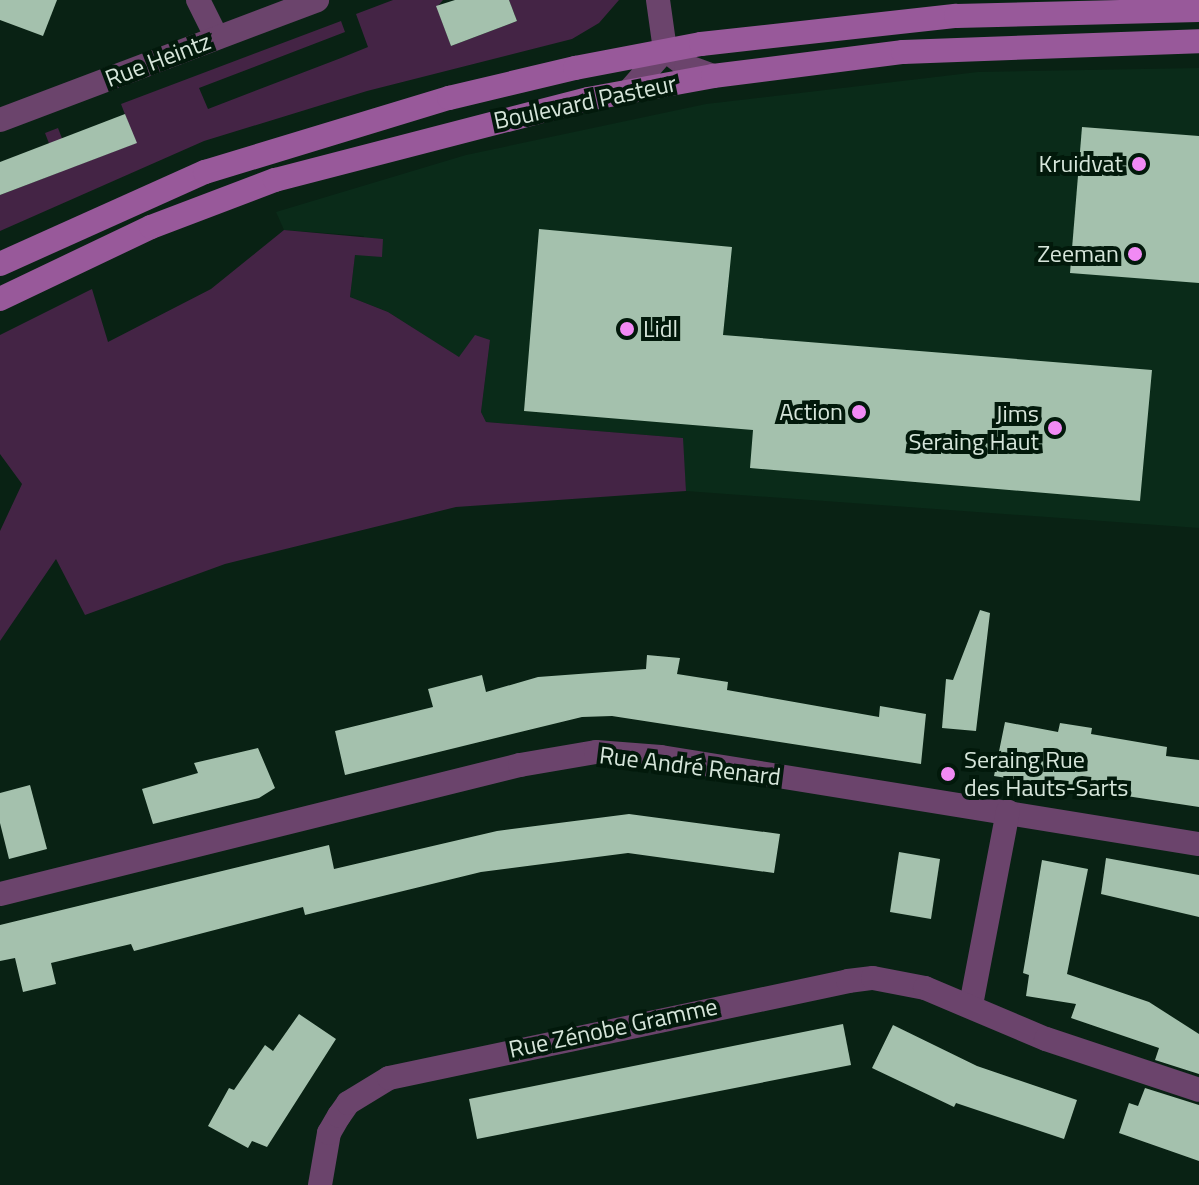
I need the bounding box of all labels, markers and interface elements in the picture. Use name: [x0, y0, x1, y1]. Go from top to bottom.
street label: Rue Heintz: [101, 27, 215, 93]
street label: Boulevard Pasteur: [491, 69, 679, 135]
place label: Kruidvat: [1039, 150, 1123, 178]
marker: Kruidvat: [1130, 155, 1148, 173]
place label: Zeeman: [1037, 240, 1119, 268]
marker: Zeeman: [1126, 245, 1144, 263]
place label: Lidl: [643, 315, 678, 343]
marker: Lidl: [618, 320, 636, 338]
place label: Action: [779, 398, 843, 426]
place label: Jims Seraing Haut: [908, 400, 1039, 456]
marker: Action: [850, 403, 868, 421]
marker: Jims Seraing Haut: [1046, 419, 1064, 437]
street label: Rue André Renard: [598, 741, 782, 791]
place label: Seraing Rue des Hauts-Sarts: [964, 746, 1128, 802]
marker: Seraing Rue des Hauts-Sarts: [939, 765, 957, 783]
street label: Rue Zénobe Gramme: [506, 992, 720, 1064]

